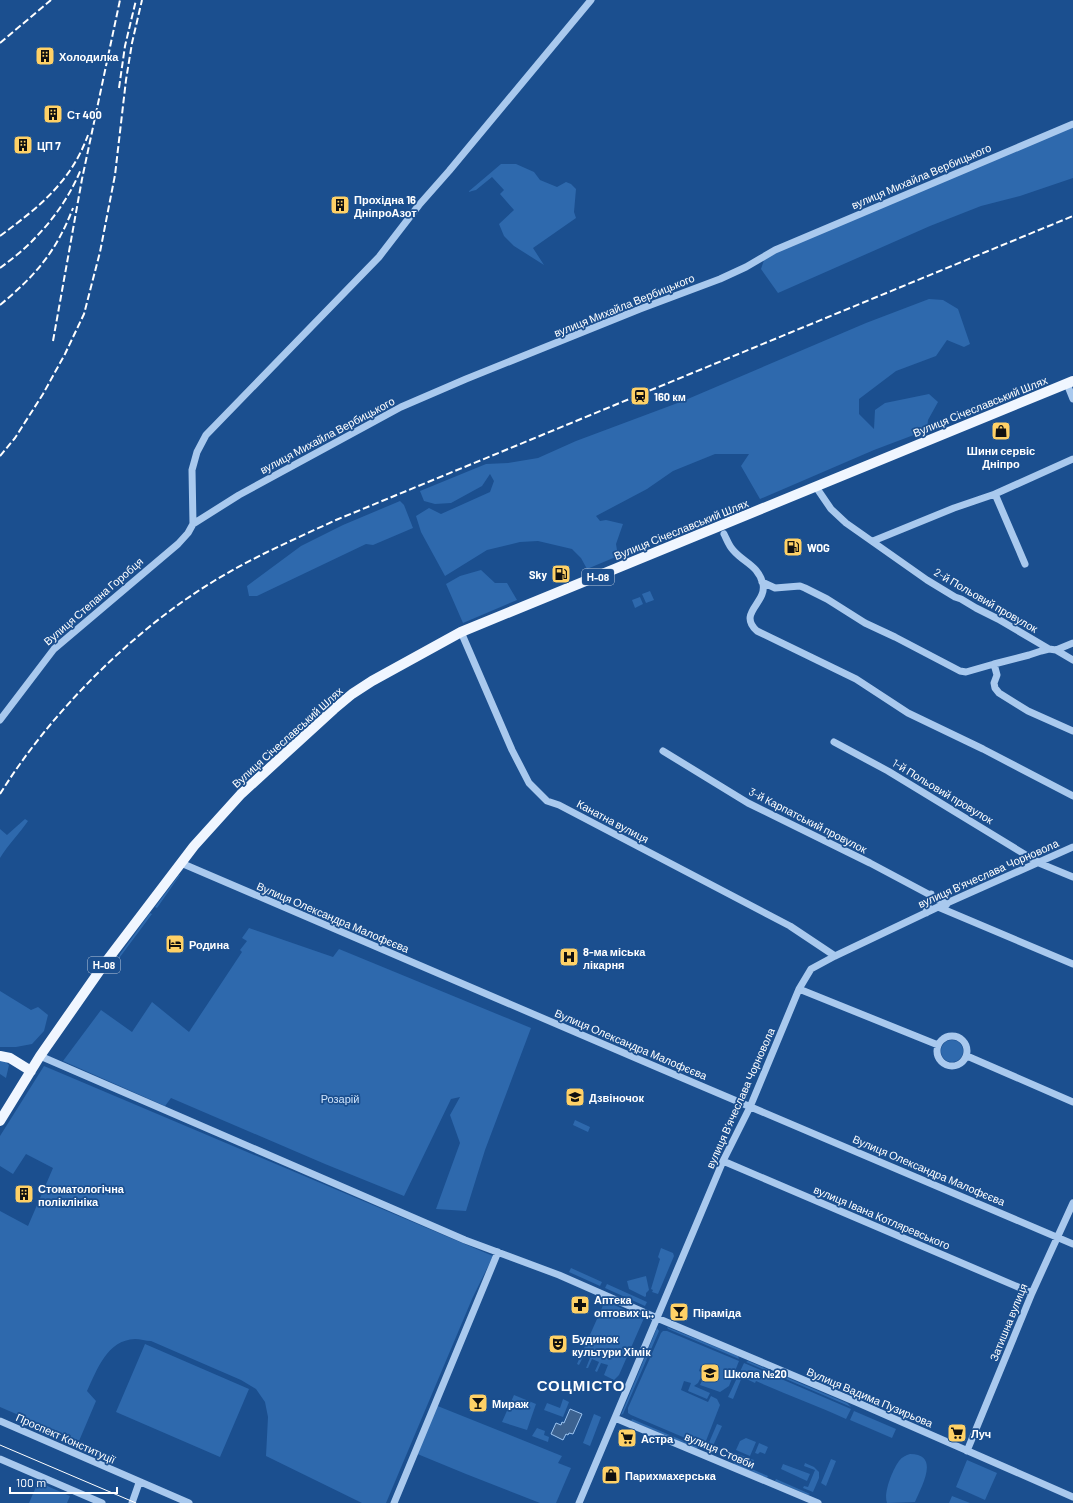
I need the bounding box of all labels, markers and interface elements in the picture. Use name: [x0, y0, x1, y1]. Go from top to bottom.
building icon: Холодилка: [34, 45, 56, 67]
place label: Холодилка: [59, 50, 119, 63]
building icon: Ст 400: [42, 103, 64, 125]
place label: Ст 400: [67, 108, 102, 121]
building icon: ЦП 7: [12, 134, 34, 156]
place label: ЦП 7: [37, 139, 61, 152]
street label: вулиця Михайла Вербицького: [849, 141, 993, 211]
place label: Прохідна 16 ДніпроАзот: [354, 193, 417, 219]
building icon: Прохідна 16 ДніпроАзот: [329, 194, 351, 216]
street label: вулиця Михайла Вербицького: [552, 271, 696, 339]
street label: Вулиця Січеславський Шлях: [911, 373, 1050, 439]
station icon: 160 км: [629, 385, 651, 407]
place label: 160 км: [654, 390, 686, 403]
street label: вулиця Михайла Вербицького: [257, 394, 397, 476]
shop icon: Шини сервіс Дніпро: [990, 420, 1012, 442]
place label: Шини сервіс Дніпро: [967, 444, 1035, 470]
street label: Вулиця Січеславський Шлях: [612, 496, 751, 562]
fuel station icon: WOG: [782, 536, 804, 558]
place label: WOG: [807, 541, 830, 554]
street label: Вулиця Степана Горобця: [41, 554, 145, 648]
fuel station icon: Sky: [550, 563, 572, 585]
street label: 2-й Польовий провулок: [932, 565, 1040, 635]
place label: Sky: [529, 568, 547, 581]
road number: Н-08: [582, 569, 614, 585]
street label: Вулиця Січеславський Шлях: [229, 684, 345, 790]
street label: 1-й Польовий провулок: [890, 756, 996, 826]
street label: 3-й Карпатський провулок: [747, 785, 869, 856]
street label: Канатна вулиця: [575, 797, 651, 845]
street label: вулиця Вʼячеслава Чорновола: [916, 836, 1061, 910]
street label: Вулиця Олександра Малофєєва: [255, 879, 412, 955]
hotel icon: Родина: [164, 933, 186, 955]
place label: Родина: [189, 938, 230, 951]
place label: 8-ма міська лікарня: [583, 945, 646, 971]
hospital icon: 8-ма міська лікарня: [558, 946, 580, 968]
road number: Н-08: [88, 957, 120, 973]
street label: Вулиця Олександра Малофєєва: [553, 1006, 710, 1082]
street label: вулиця Вʼячеслава Чорновола: [703, 1025, 777, 1170]
school or university icon: Дзвіночок: [564, 1086, 586, 1108]
place label: Дзвіночок: [589, 1091, 645, 1104]
park label: Розарій: [321, 1092, 359, 1105]
street label: Вулиця Олександра Малофєєва: [851, 1132, 1008, 1208]
place label: Стоматологічна поліклініка: [38, 1182, 125, 1208]
street label: вулиця Івана Котляревського: [812, 1182, 952, 1252]
building icon: Стоматологічна поліклініка: [13, 1183, 35, 1205]
street label: Затишна вулиця: [987, 1281, 1030, 1363]
place label: Аптека оптових ц‥: [594, 1293, 654, 1319]
pharmacy icon: Аптека оптових ц‥: [569, 1294, 591, 1316]
bar icon: Піраміда: [668, 1301, 690, 1323]
place label: Піраміда: [693, 1306, 742, 1319]
place label: Будинок культури Хімік: [572, 1332, 651, 1358]
theatre icon: Будинок культури Хімік: [547, 1333, 569, 1355]
school or university icon: Школа №20: [699, 1362, 721, 1384]
street label: Вулиця Вадима Пузирьова: [805, 1364, 936, 1430]
place label: Школа №20: [724, 1367, 787, 1380]
district label: СОЦМІСТО: [537, 1376, 625, 1394]
bar icon: Мираж: [467, 1392, 489, 1414]
place label: Мираж: [492, 1397, 529, 1410]
street label: Проспект Конституції: [14, 1410, 118, 1466]
supermarket icon: Луч: [946, 1422, 968, 1444]
supermarket icon: Астра: [616, 1427, 638, 1449]
place label: Луч: [971, 1427, 991, 1440]
street label: вулиця Стовби: [683, 1429, 757, 1471]
place label: Астра: [641, 1432, 674, 1445]
shop icon: Парихмахерська: [600, 1464, 622, 1486]
scale bar: [10, 1469, 117, 1495]
place label: Парихмахерська: [625, 1469, 717, 1482]
text: 100 m: [16, 1475, 46, 1489]

